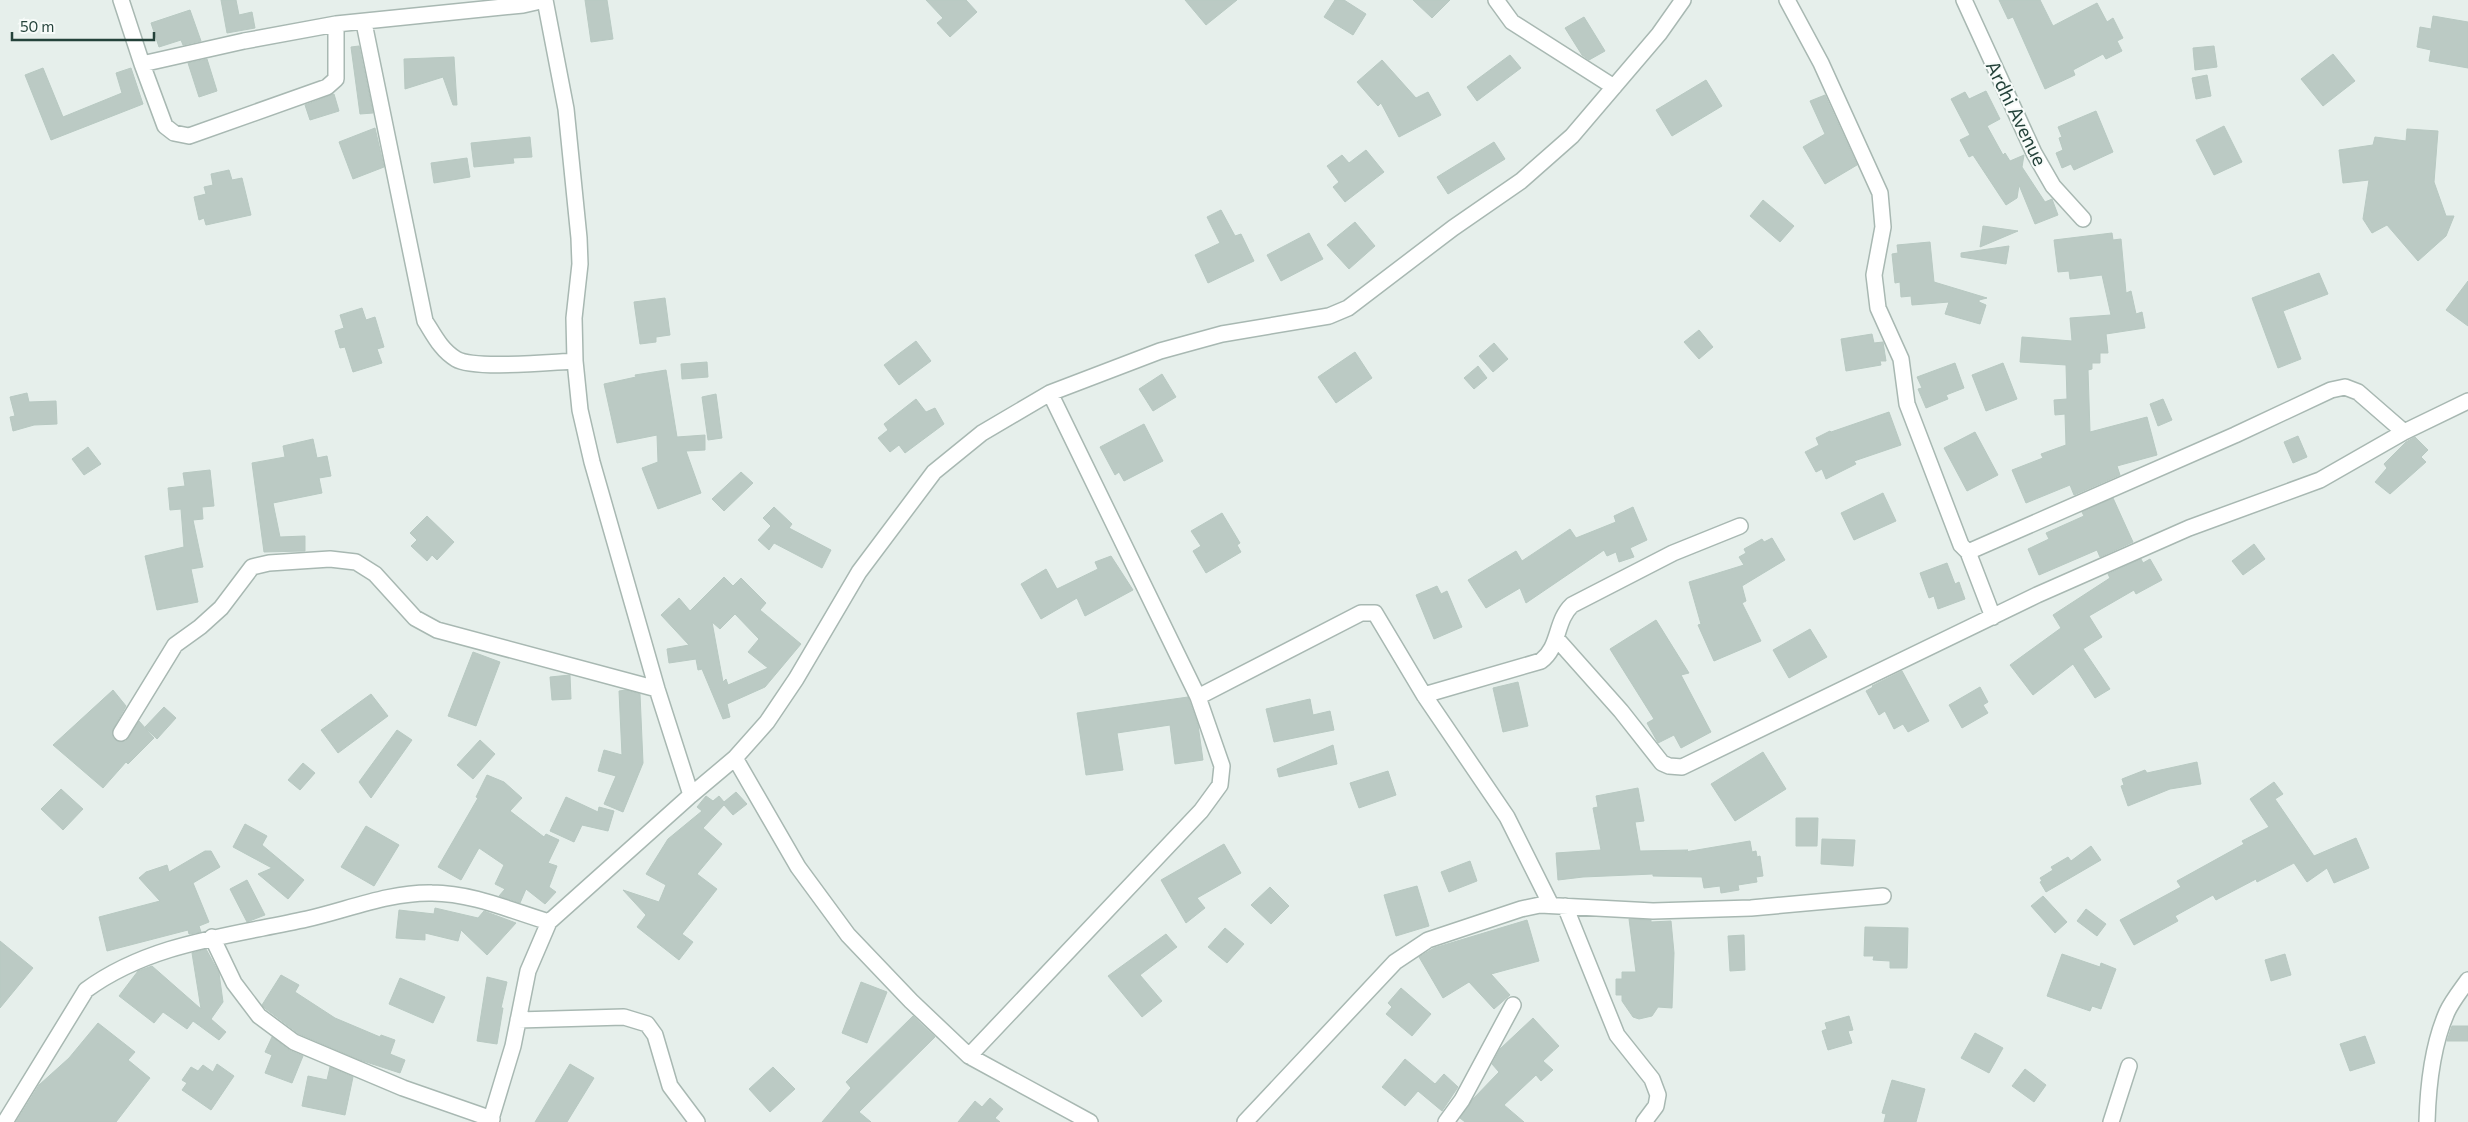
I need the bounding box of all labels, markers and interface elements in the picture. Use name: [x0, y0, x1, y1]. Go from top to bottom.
scale bar: [12, 10, 155, 42]
text: 50 m: [20, 17, 54, 35]
street label: Ardhi Avenue: [1982, 57, 2052, 169]

